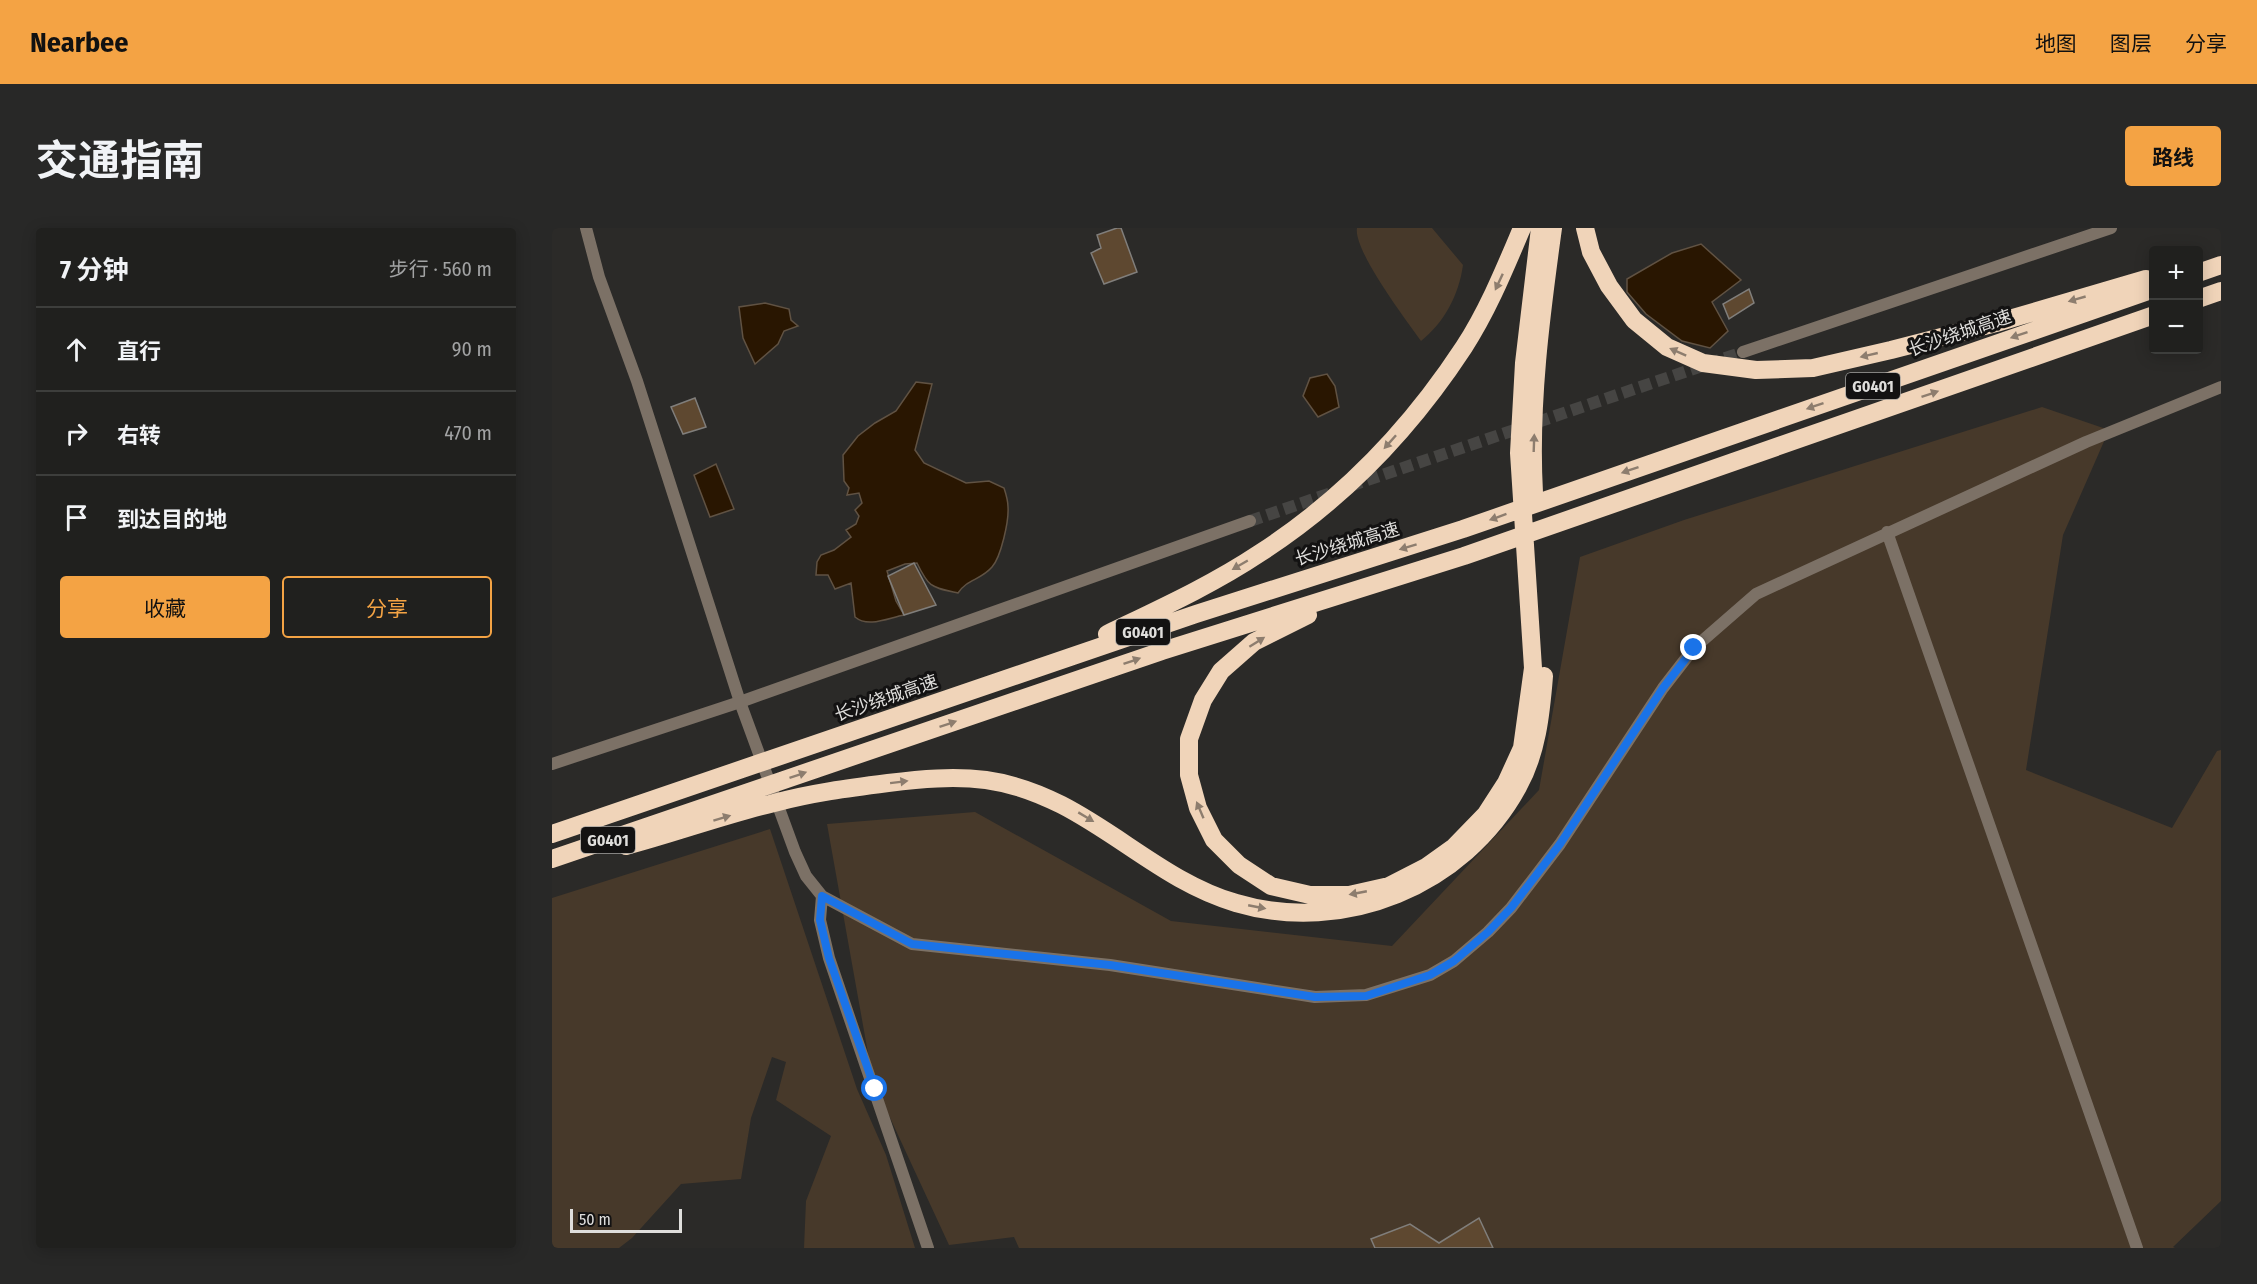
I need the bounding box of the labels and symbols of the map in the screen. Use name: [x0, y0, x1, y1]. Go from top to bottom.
one-way arrow: [1494, 273, 1504, 291]
one-way arrow: [2068, 295, 2086, 304]
street label: 长沙绕城高速: [1905, 305, 2015, 361]
one-way arrow: [2010, 331, 2028, 341]
one-way arrow: [1670, 347, 1687, 356]
one-way arrow: [1859, 351, 1878, 361]
road number: G0401: [1846, 373, 1900, 399]
one-way arrow: [1921, 388, 1939, 398]
one-way arrow: [1806, 401, 1824, 411]
one-way arrow: [1529, 433, 1539, 452]
one-way arrow: [1384, 434, 1397, 449]
one-way arrow: [1621, 465, 1639, 475]
one-way arrow: [1489, 512, 1507, 522]
street label: 长沙绕城高速: [1292, 518, 1402, 570]
one-way arrow: [1399, 543, 1417, 552]
one-way arrow: [1232, 560, 1248, 571]
road number: G0401: [1116, 619, 1170, 645]
route end: [1680, 634, 1706, 660]
one-way arrow: [1249, 636, 1265, 647]
one-way arrow: [1123, 656, 1141, 666]
street label: 长沙绕城高速: [831, 670, 941, 726]
one-way arrow: [939, 719, 957, 728]
one-way arrow: [789, 770, 807, 779]
one-way arrow: [889, 777, 908, 787]
one-way arrow: [1195, 801, 1204, 818]
one-way arrow: [1078, 812, 1094, 823]
one-way arrow: [713, 813, 731, 822]
road number: G0401: [581, 827, 635, 853]
one-way arrow: [1348, 889, 1367, 898]
one-way arrow: [1248, 903, 1267, 912]
route start: [861, 1075, 887, 1101]
scale bar: [570, 1206, 682, 1234]

